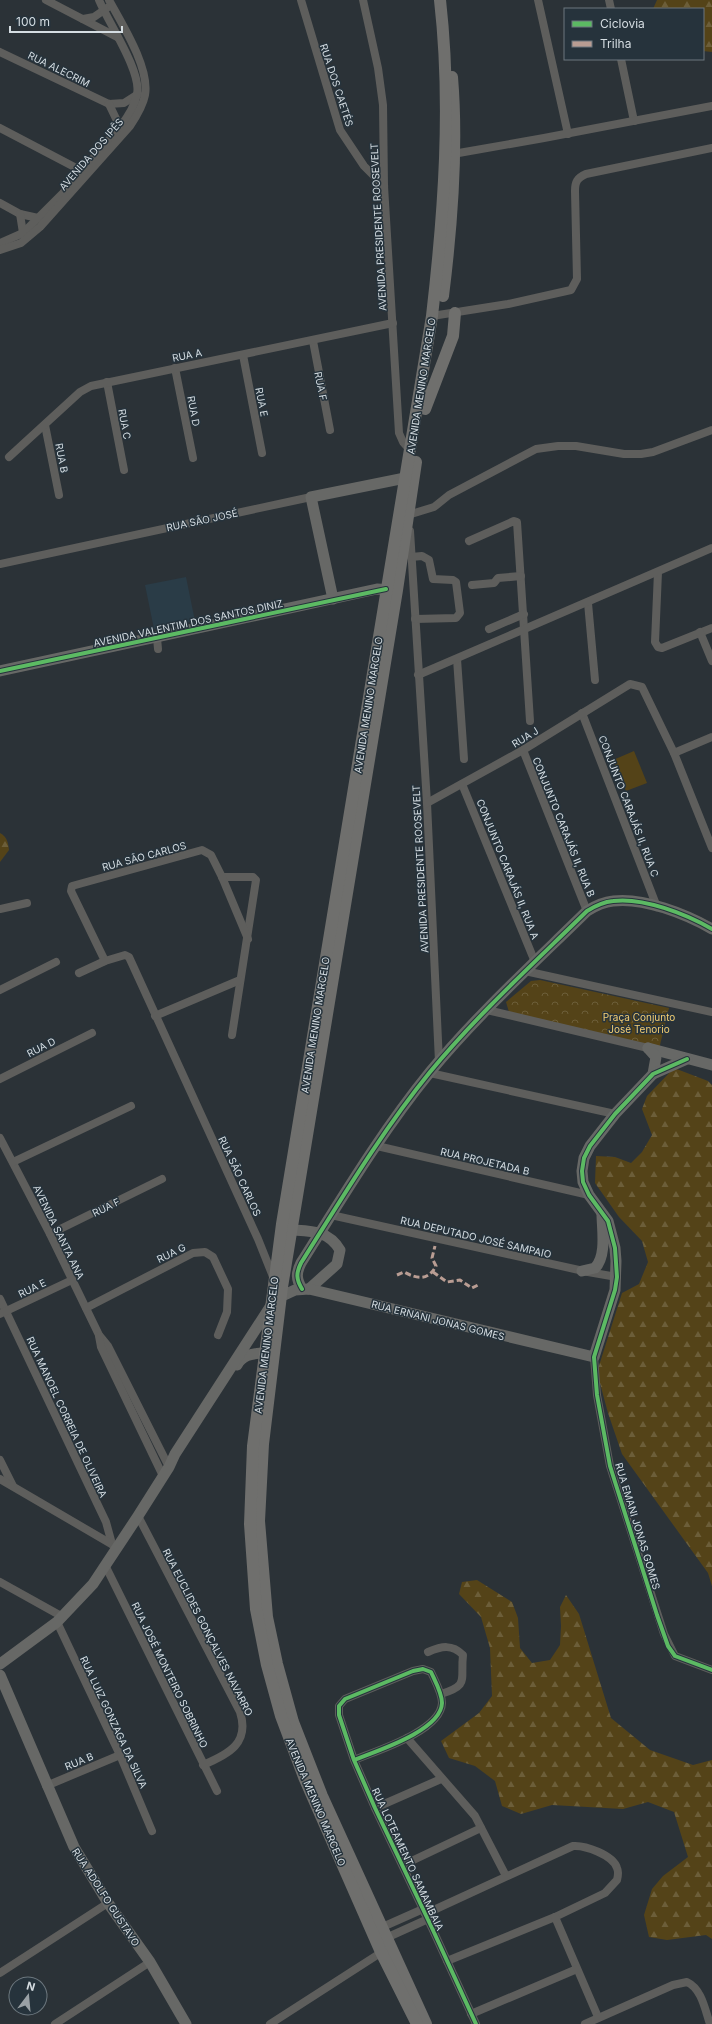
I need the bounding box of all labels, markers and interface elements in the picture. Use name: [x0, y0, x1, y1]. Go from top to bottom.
scale bar: [10, 8, 122, 34]
legend: [564, 8, 704, 60]
text: 100 m: [16, 14, 50, 29]
text: Ciclovia: [600, 16, 645, 31]
text: Trilha: [600, 36, 631, 51]
street label: RUA DOS CAETÉS: [318, 42, 357, 128]
street label: RUA ALECRIM: [26, 49, 92, 89]
street label: AVENIDA DOS IPÊS: [56, 116, 126, 192]
street label: AVENIDA PRESIDENTE ROOSEVELT: [368, 143, 388, 311]
street label: AVENIDA MENINO MARCELO: [404, 317, 438, 455]
street label: RUA A: [171, 346, 203, 364]
street label: RUA F: [312, 370, 330, 402]
street label: RUA E: [253, 386, 271, 418]
street label: RUA D: [185, 395, 203, 427]
street label: RUA C: [116, 408, 134, 440]
street label: RUA B: [53, 442, 71, 474]
street label: RUA SÃO JOSÉ: [165, 506, 239, 533]
street label: AVENIDA VALENTIM DOS SANTOS DINIZ: [92, 597, 284, 649]
street label: AVENIDA MENINO MARCELO: [351, 636, 385, 774]
street label: RUA J: [509, 724, 541, 750]
street label: CONJUNTO CARAJÁS II, RUA C: [596, 733, 663, 878]
street label: CONJUNTO CARAJÁS II, RUA B: [530, 755, 599, 899]
street label: AVENIDA PRESIDENTE ROOSEVELT: [410, 785, 430, 953]
street label: CONJUNTO CARAJÁS II, RUA A: [474, 797, 543, 941]
street label: RUA SÃO CARLOS: [100, 838, 187, 873]
street label: AVENIDA MENINO MARCELO: [298, 956, 332, 1094]
park label: Praça Conjunto José Tenorio: [603, 1011, 675, 1035]
street label: RUA D: [25, 1035, 57, 1059]
street label: RUA SÃO CARLOS: [216, 1134, 265, 1218]
street label: RUA PROJETADA B: [439, 1145, 531, 1177]
street label: AVENIDA SANTA ANA: [31, 1183, 87, 1281]
street label: RUA F: [90, 1195, 122, 1219]
street label: RUA DEPUTADO JOSÉ SAMPAIO: [399, 1213, 553, 1260]
street label: RUA G: [155, 1241, 187, 1265]
street label: AVENIDA MENINO MARCELO: [252, 1275, 280, 1414]
street label: RUA E: [16, 1276, 48, 1300]
street label: RUA ERNANI JONAS GOMES: [370, 1298, 506, 1342]
street label: RUA MANOEL CORREIA DE OLIVEIRA: [24, 1335, 110, 1499]
street label: RUA EMANI JONAS GOMES: [613, 1461, 663, 1591]
street label: RUA EUCLIDES GONÇALVES NAVARRO: [160, 1546, 256, 1718]
street label: RUA JOSÉ MONTEIRO SOBRINHO: [129, 1600, 212, 1750]
street label: RUA LUIZ GONZAGA DA SILVA: [78, 1654, 150, 1790]
street label: AVENIDA MENINO MARCELO: [284, 1736, 349, 1868]
street label: RUA B: [63, 1750, 95, 1772]
street label: RUA LOTEAMENTO SAMAMBAIA: [370, 1786, 446, 1932]
street label: RUA ADOLFO GUSTAVO: [70, 1846, 142, 1949]
north arrow: [8, 1976, 48, 2016]
text: N: [25, 1979, 37, 1994]

